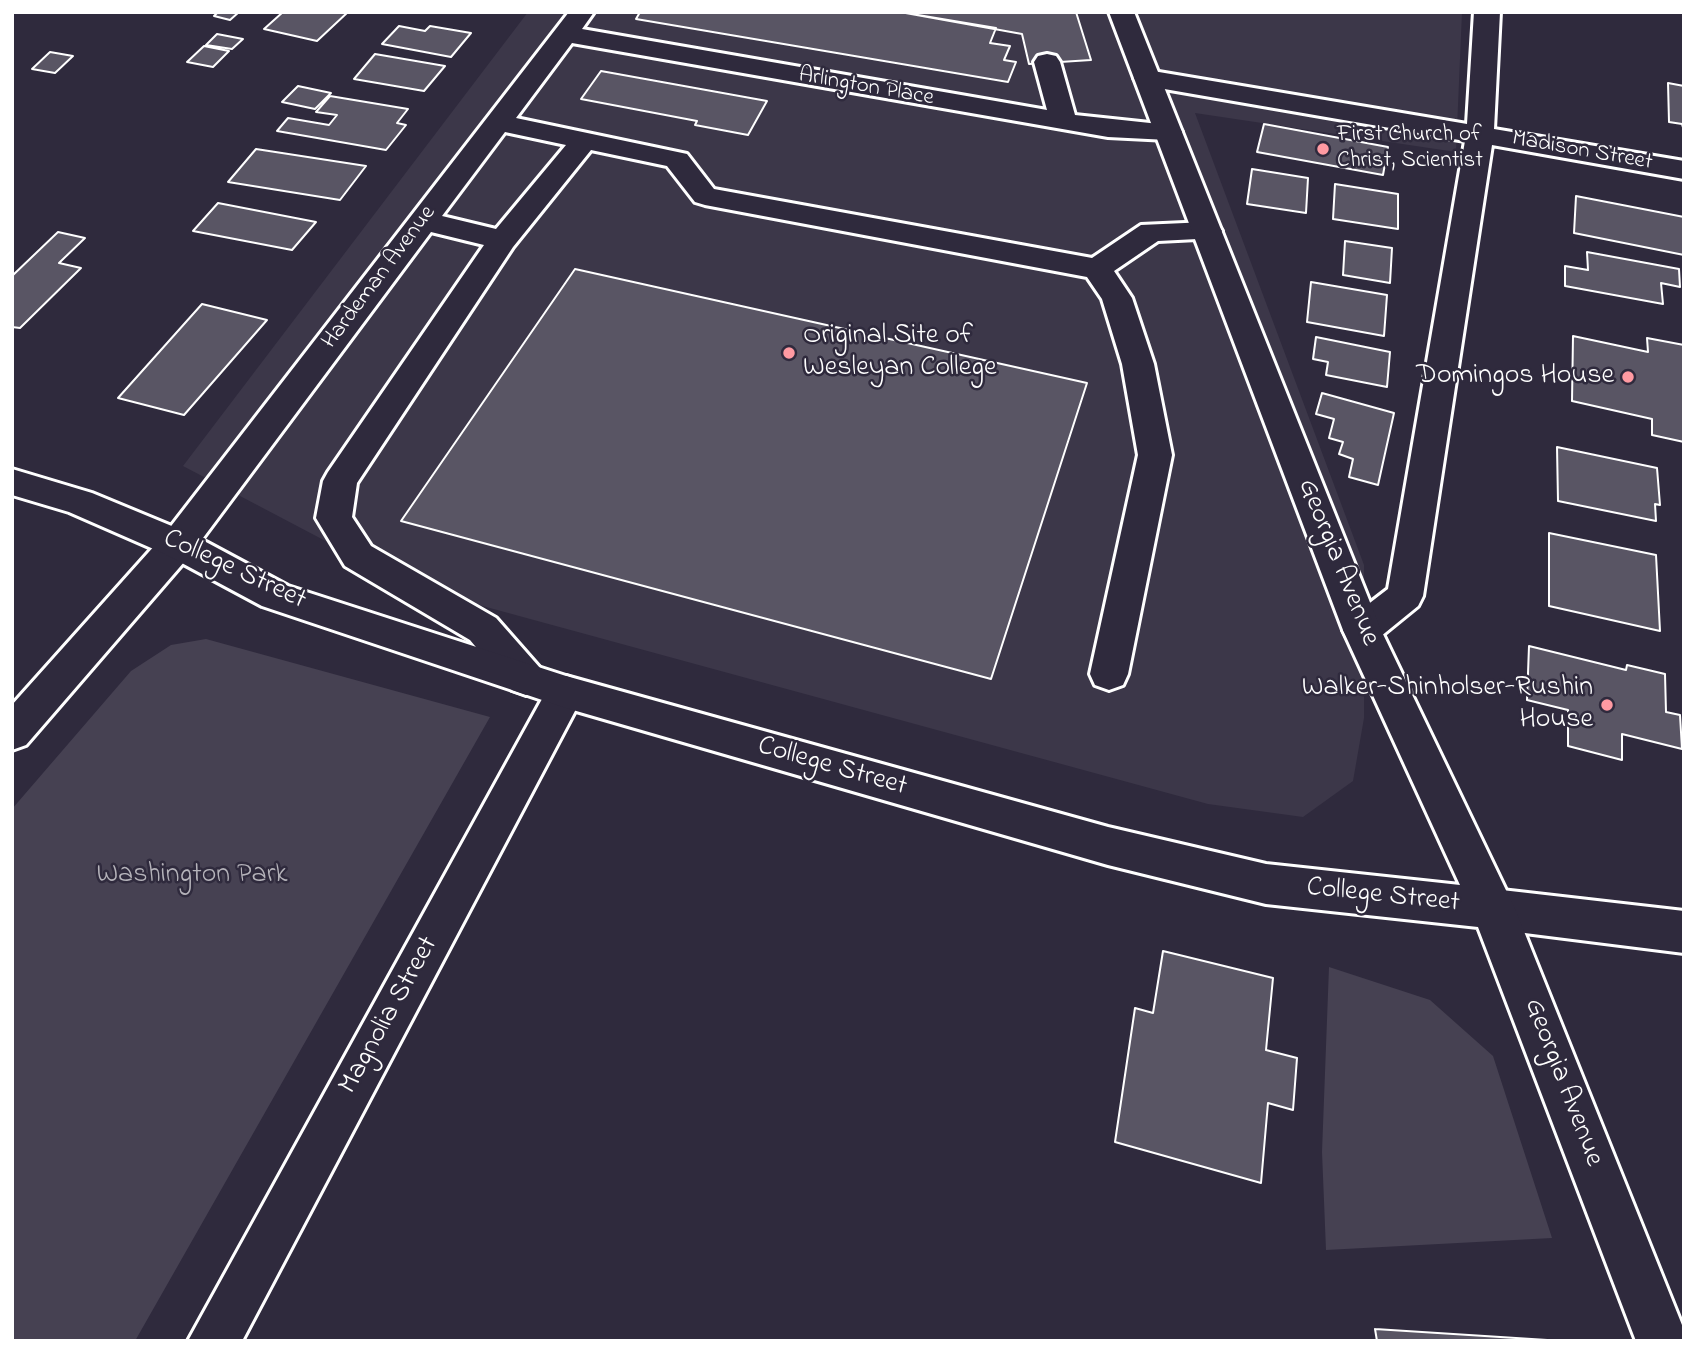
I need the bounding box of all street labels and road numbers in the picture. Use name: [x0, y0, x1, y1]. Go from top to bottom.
street label: Arlington Place: [796, 63, 936, 113]
street label: Madison Street: [1510, 126, 1654, 178]
street label: Hardeman Avenue: [317, 201, 443, 355]
street label: Georgia Avenue: [1288, 475, 1386, 651]
street label: College Street: [157, 523, 311, 619]
street label: College Street: [753, 731, 911, 805]
street label: College Street: [1305, 872, 1461, 922]
street label: Magnolia Street: [333, 931, 447, 1101]
street label: Georgia Avenue: [1515, 994, 1609, 1172]

